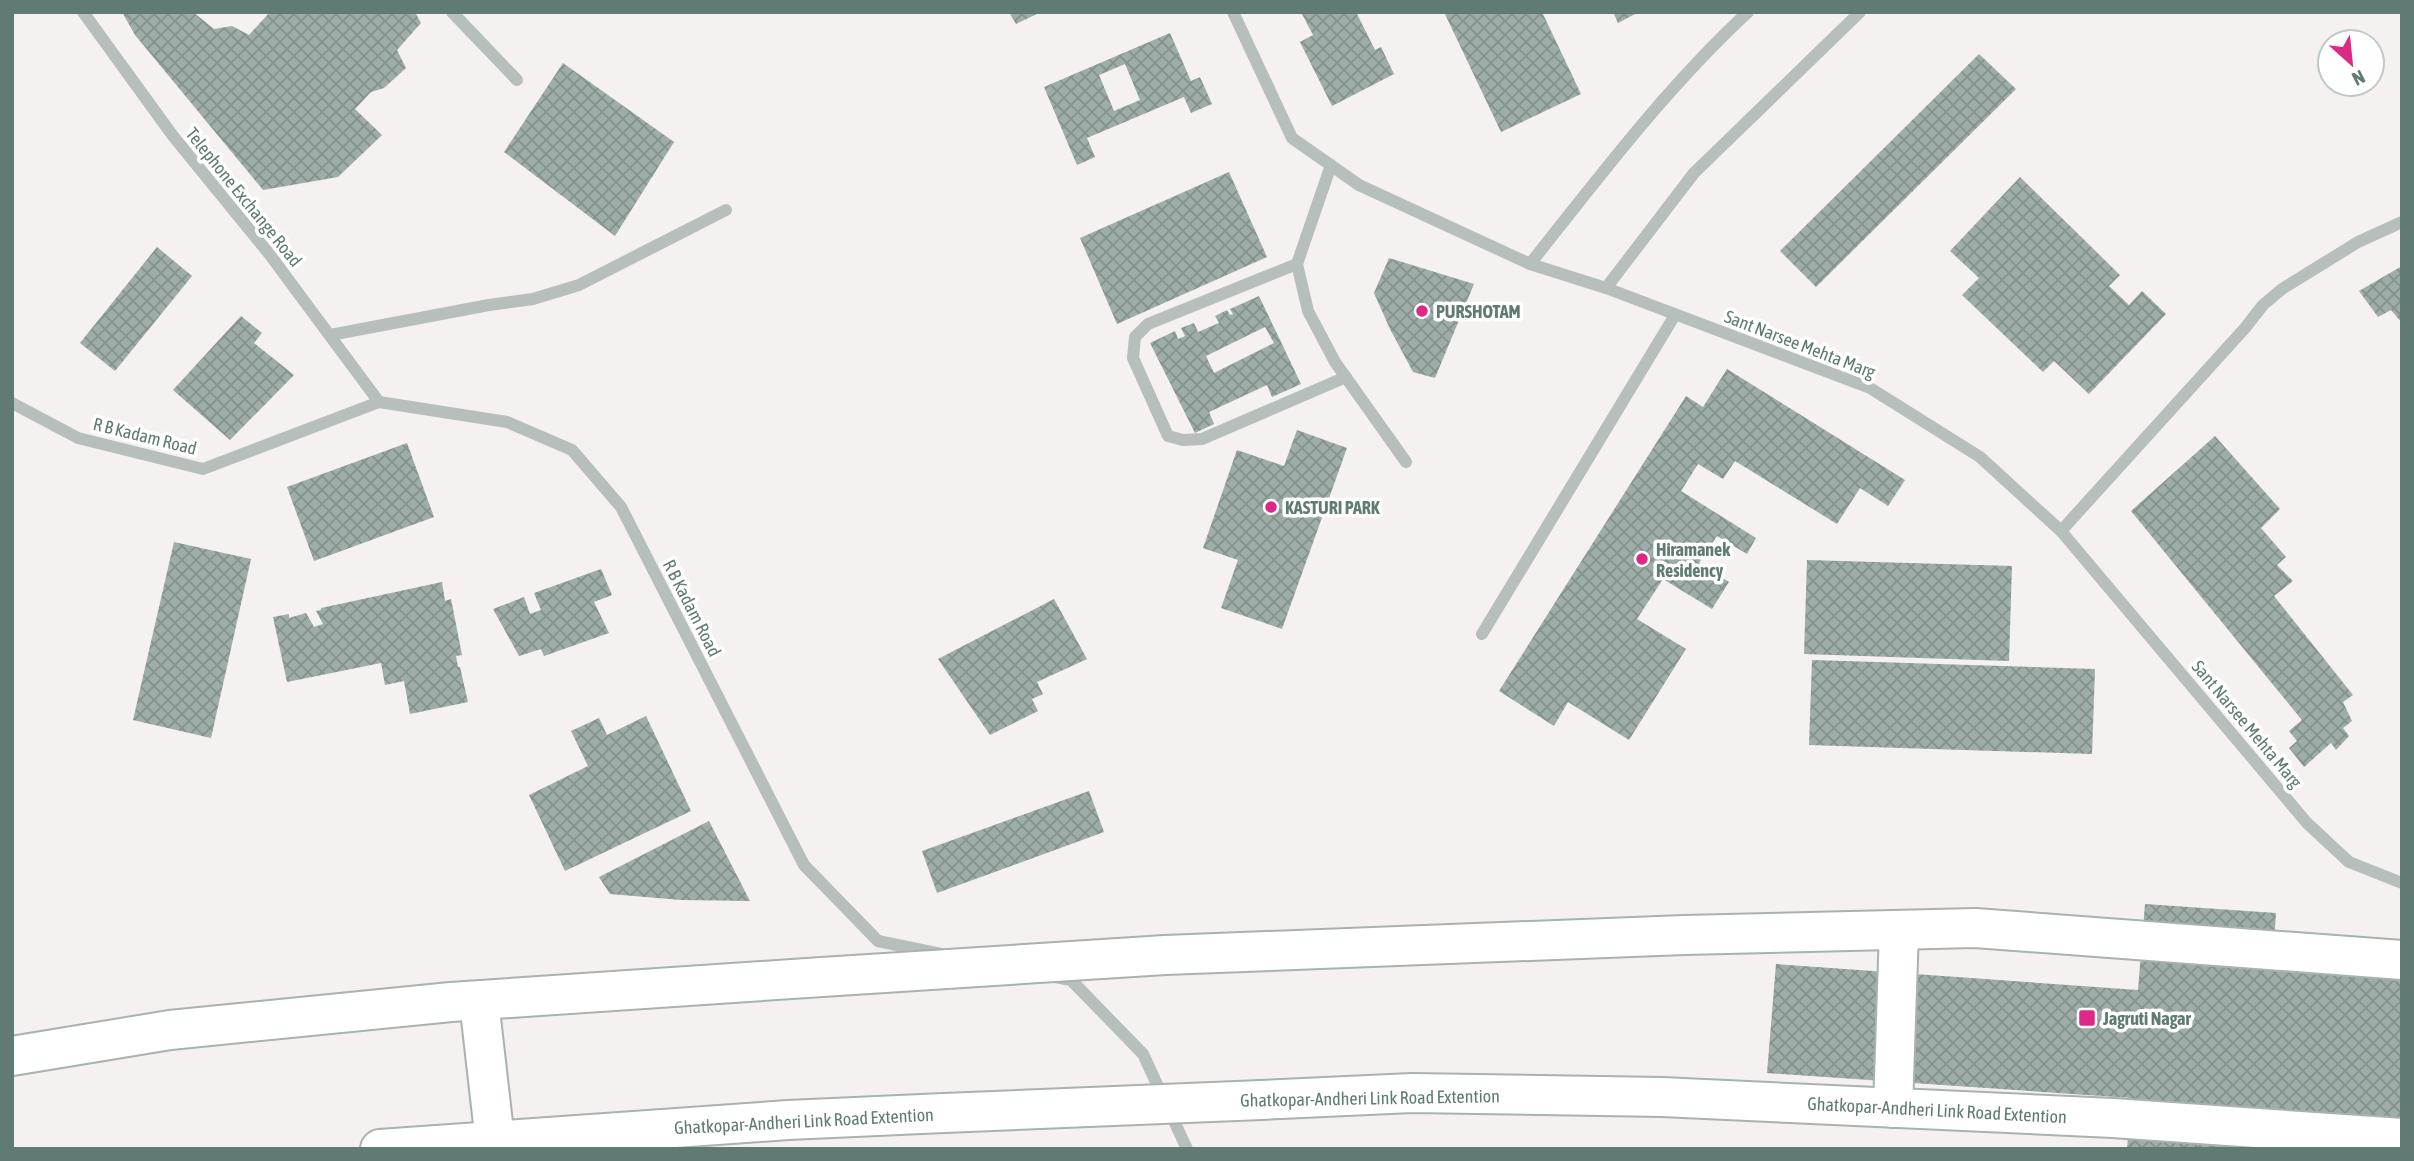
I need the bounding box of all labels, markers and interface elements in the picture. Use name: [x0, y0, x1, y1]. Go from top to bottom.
north arrow: [2316, 28, 2386, 98]
text: N: [2349, 66, 2369, 90]
street label: Telephone Exchange Road: [182, 123, 306, 271]
place label: PURSHOTAM: [1436, 301, 1521, 322]
marker: PURSHOTAM: [1414, 303, 1430, 319]
street label: Sant Narsee Mehta Marg: [1722, 306, 1879, 382]
street label: R B Kadam Road: [91, 413, 199, 459]
place label: KASTURI PARK: [1285, 497, 1380, 518]
marker: KASTURI PARK: [1263, 499, 1279, 515]
place label: Hiramanek Residency: [1656, 539, 1731, 581]
marker: Hiramanek Residency: [1634, 551, 1650, 567]
street label: R B Kadam Road: [659, 556, 725, 660]
street label: Sant Narsee Mehta Marg: [2188, 656, 2307, 792]
marker: Jagruti Nagar: [2077, 1008, 2097, 1028]
place label: Jagruti Nagar: [2102, 1008, 2191, 1029]
street label: Ghatkopar-Andheri Link Road Extention: [1240, 1085, 1500, 1111]
street label: Ghatkopar-Andheri Link Road Extention: [1807, 1093, 2067, 1127]
street label: Ghatkopar-Andheri Link Road Extention: [674, 1104, 934, 1138]

